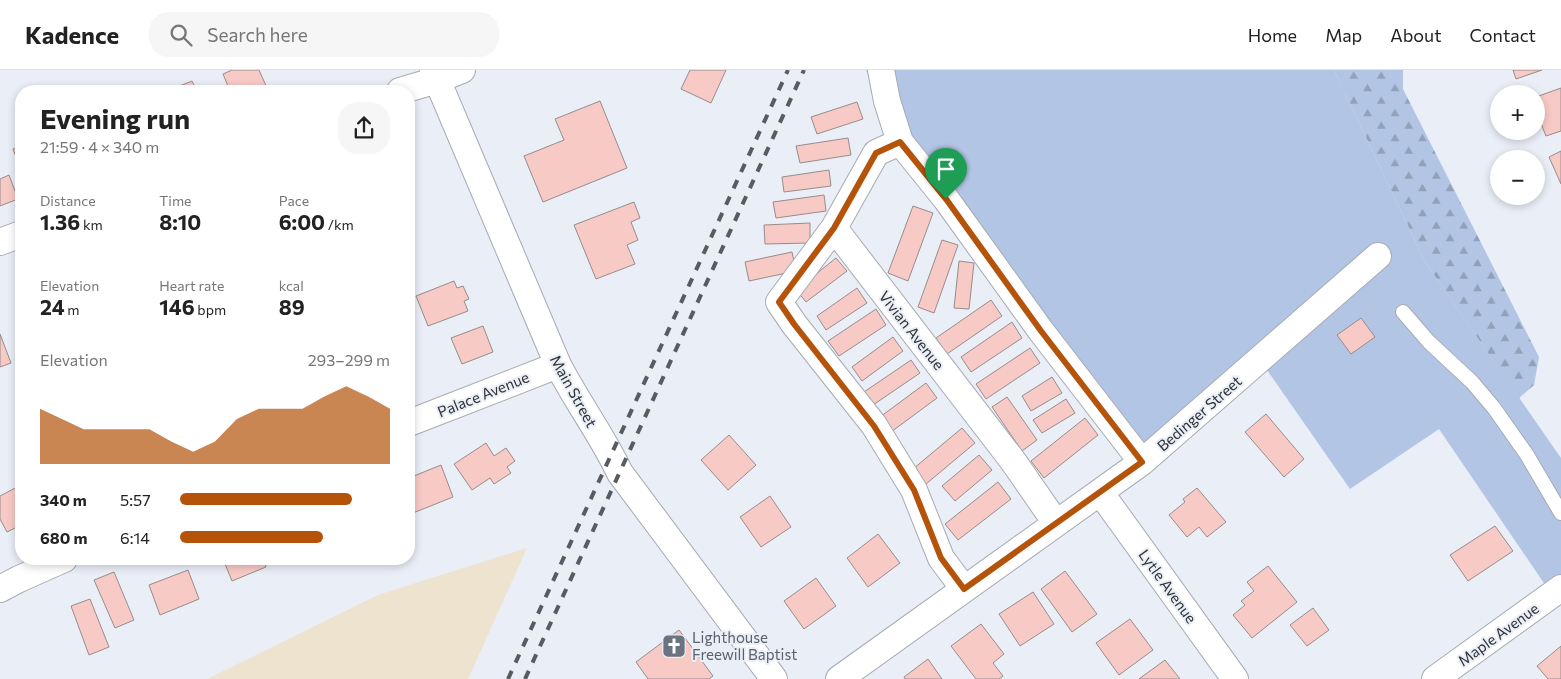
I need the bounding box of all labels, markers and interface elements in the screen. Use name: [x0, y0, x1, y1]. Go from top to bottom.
search box: [149, 12, 499, 57]
text: Kadence: [25, 20, 119, 49]
icon: search: [167, 21, 195, 49]
text: Search here: [207, 23, 308, 46]
text: Home: [1248, 24, 1297, 46]
text: Map: [1325, 24, 1362, 46]
text: About: [1390, 24, 1442, 46]
text: Contact: [1470, 24, 1536, 46]
map controls: [1490, 85, 1545, 205]
button: +: [1490, 85, 1545, 140]
text: Evening run: [40, 101, 190, 135]
button: share: [338, 102, 390, 154]
text: 21:59 · 4 × 340 m: [40, 137, 159, 156]
pin: [925, 148, 967, 199]
button: −: [1490, 150, 1545, 205]
icon: arrive: [932, 155, 960, 183]
text: Distance: [40, 192, 96, 209]
text: Time: [159, 192, 192, 209]
text: Pace: [279, 192, 309, 209]
text: 1.36: [40, 209, 80, 234]
text: 8:10: [159, 209, 201, 234]
text: 6:00: [279, 209, 325, 234]
text: km: [80, 216, 103, 233]
text: /km: [325, 216, 354, 233]
text: Elevation: [40, 277, 99, 294]
text: Heart rate: [159, 277, 224, 294]
text: kcal: [279, 277, 304, 294]
street label: Vivian Avenue: [876, 287, 948, 373]
text: 24: [40, 294, 65, 319]
text: 146: [159, 294, 195, 319]
text: 89: [279, 294, 305, 319]
text: m: [65, 301, 79, 318]
text: bpm: [195, 301, 226, 318]
text: Elevation: [40, 350, 108, 369]
text: 293–299 m: [308, 350, 390, 369]
street label: Main Street: [547, 352, 601, 430]
street label: Palace Avenue: [435, 367, 531, 421]
street label: Bedinger Street: [1153, 371, 1245, 455]
text: 340 m: [40, 490, 87, 509]
text: 5:57: [120, 490, 151, 509]
text: 680 m: [40, 528, 87, 547]
text: 6:14: [120, 528, 150, 547]
street label: Lytle Avenue: [1135, 546, 1201, 626]
street label: Maple Avenue: [1454, 599, 1542, 669]
place label: Lighthouse Freewill Baptist: [692, 628, 797, 663]
church icon: Lighthouse Freewill Baptist: [661, 633, 687, 659]

